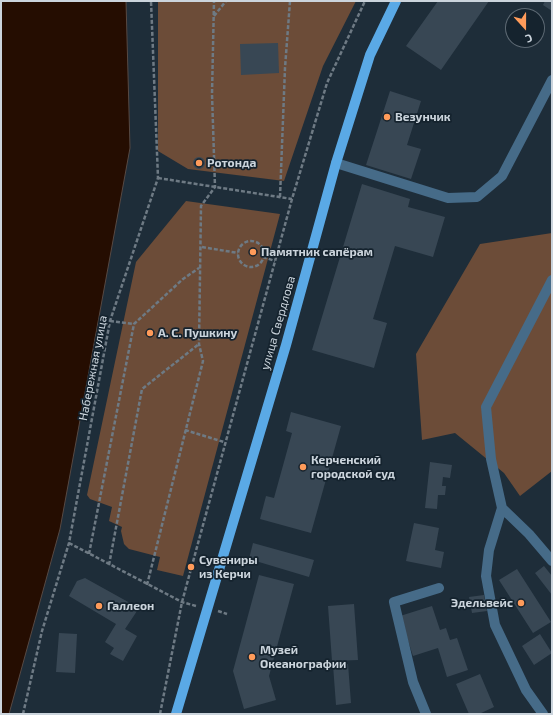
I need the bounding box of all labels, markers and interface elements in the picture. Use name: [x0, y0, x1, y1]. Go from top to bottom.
north arrow: [505, 8, 545, 48]
text: С: [524, 32, 534, 46]
place label: Везунчик: [395, 110, 451, 124]
marker: Везунчик: [382, 112, 392, 122]
place label: Ротонда: [207, 156, 256, 170]
marker: Ротонда: [194, 158, 204, 168]
place label: Памятник сапёрам: [261, 245, 373, 259]
marker: Памятник сапёрам: [248, 247, 258, 257]
street label: улица Свердлова: [258, 274, 298, 372]
street label: Набережная улица: [76, 314, 110, 422]
place label: А. С. Пушкину: [158, 326, 237, 340]
marker: А. С. Пушкину: [145, 328, 155, 338]
place label: Керченский городской суд: [311, 453, 395, 481]
marker: Керченский городской суд: [298, 462, 308, 472]
place label: Сувениры из Керчи: [199, 553, 258, 581]
marker: Сувениры из Керчи: [186, 562, 196, 572]
place label: Эдельвейс: [451, 596, 513, 610]
marker: Эдельвейс: [516, 598, 526, 608]
place label: Галлеон: [107, 599, 154, 613]
marker: Галлеон: [94, 601, 104, 611]
place label: Музей Океанографии: [260, 643, 346, 671]
marker: Музей Океанографии: [247, 652, 257, 662]

